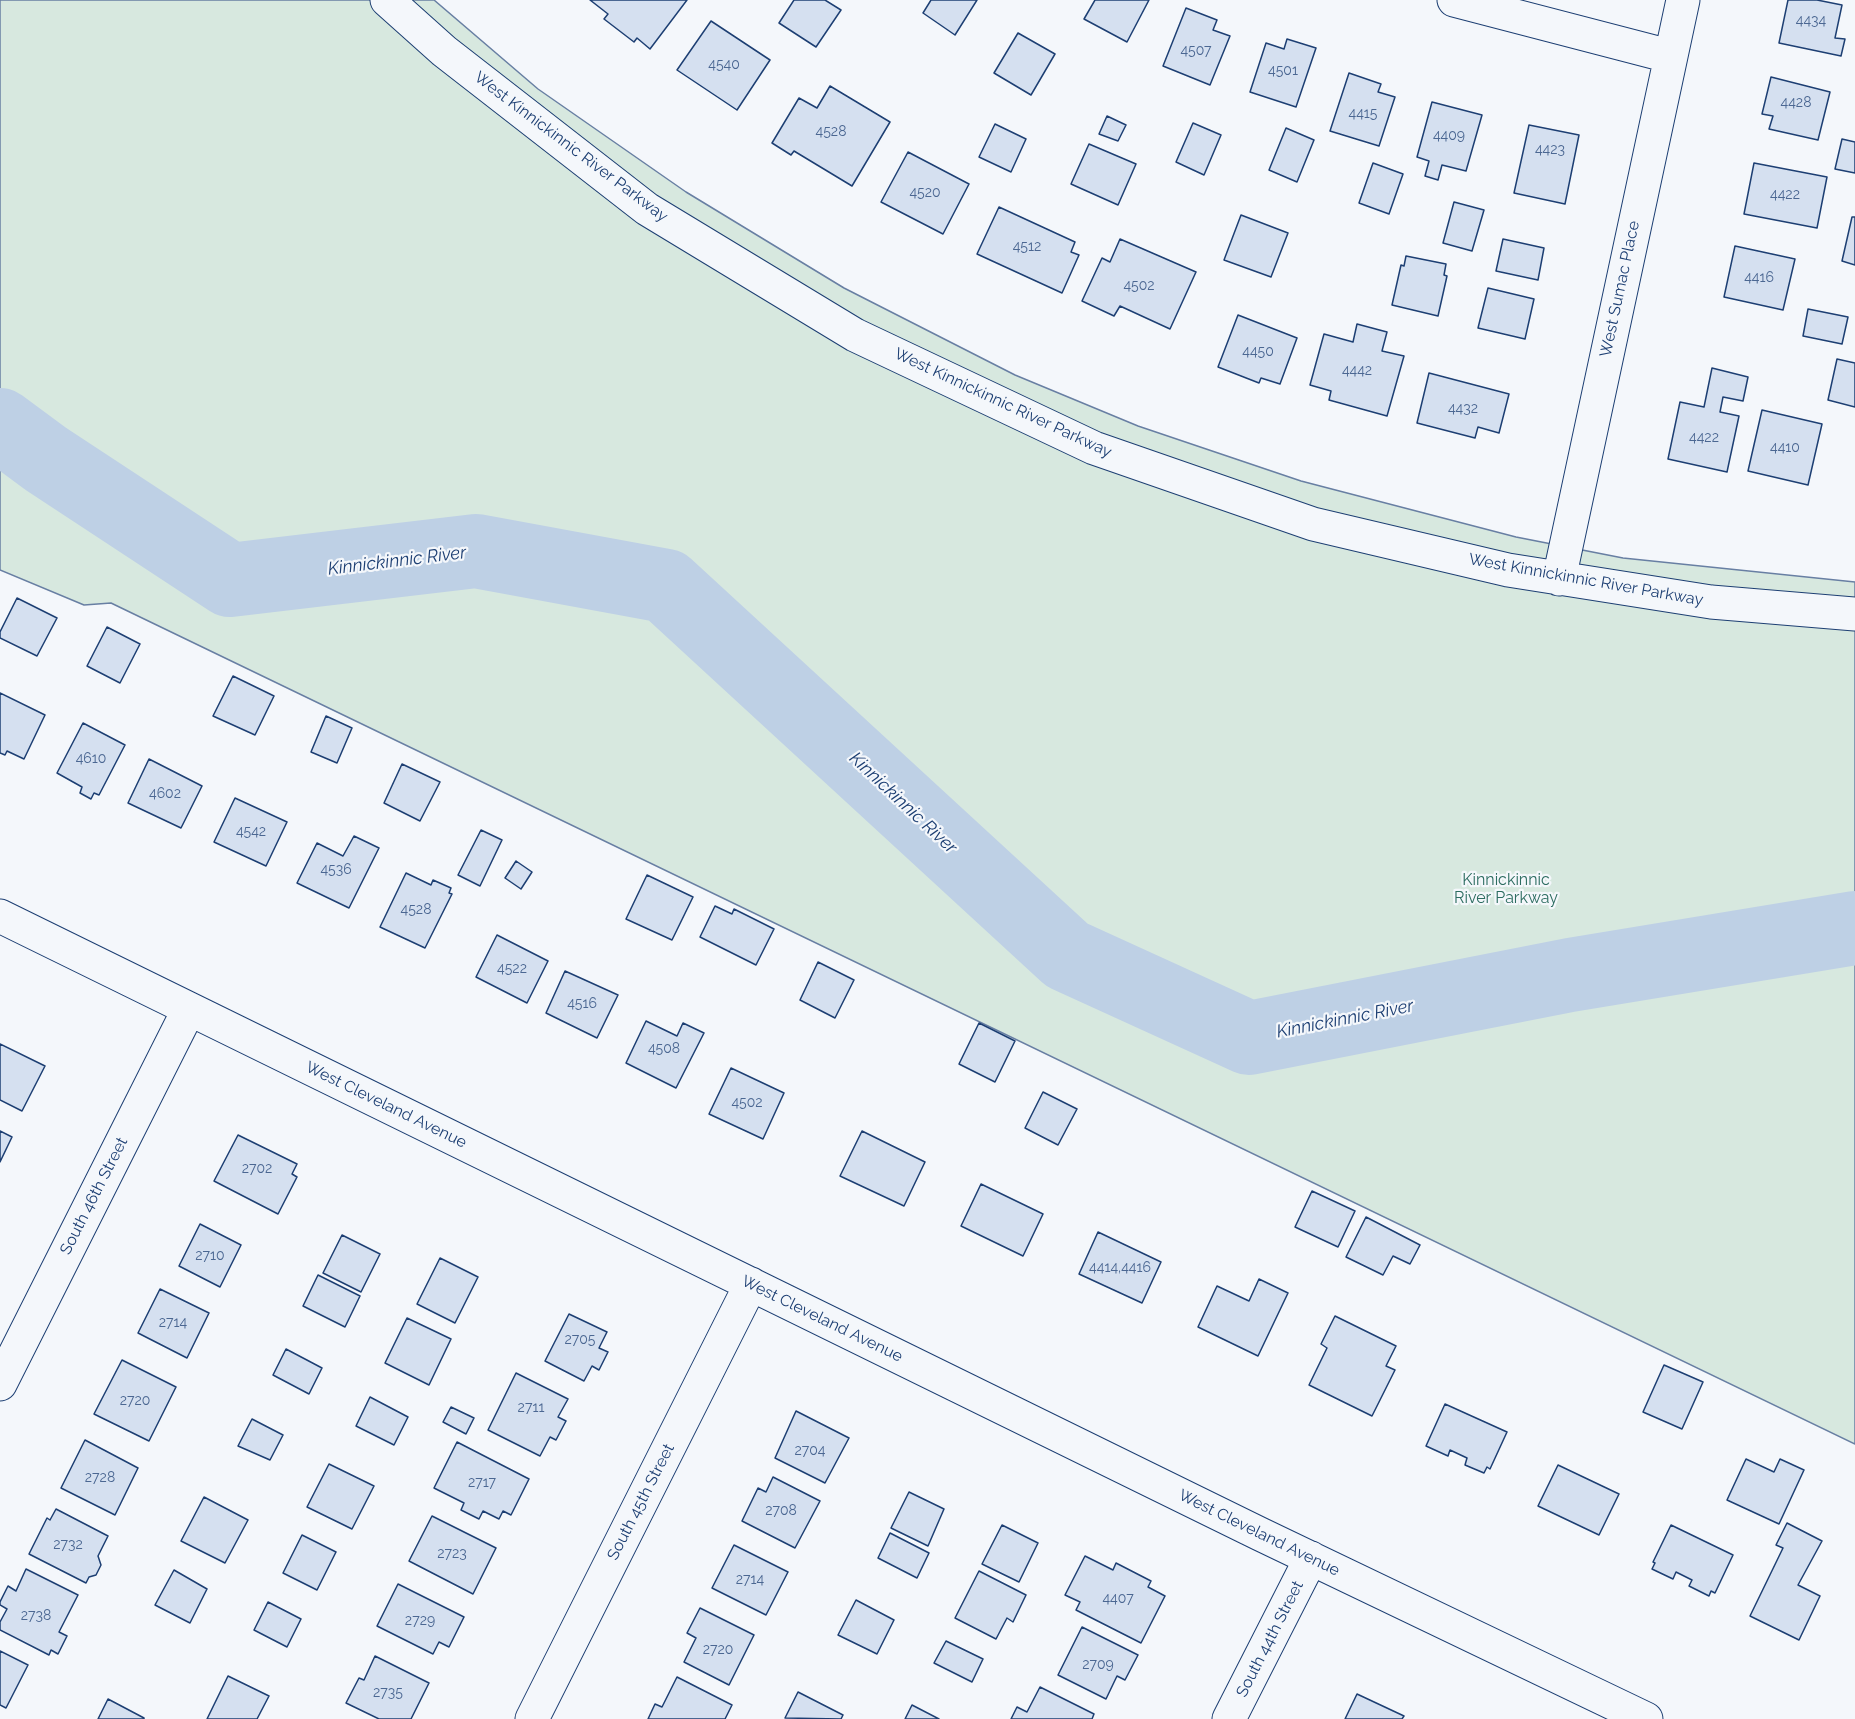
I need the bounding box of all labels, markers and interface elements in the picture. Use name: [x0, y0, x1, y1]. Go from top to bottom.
house number: 4434: [1796, 13, 1826, 29]
house number: 4507: [1180, 43, 1212, 59]
house number: 4540: [708, 57, 740, 73]
house number: 4501: [1268, 63, 1298, 79]
street label: West Kinnickinnic River Parkway: [470, 68, 672, 226]
house number: 4428: [1781, 95, 1811, 111]
house number: 4415: [1349, 106, 1377, 122]
house number: 4528: [816, 124, 846, 140]
house number: 4409: [1433, 128, 1465, 144]
house number: 4423: [1535, 142, 1565, 158]
house number: 4520: [909, 185, 941, 201]
house number: 4422: [1770, 187, 1800, 203]
street label: West Sumac Place: [1596, 219, 1644, 359]
house number: 4512: [1013, 239, 1041, 255]
house number: 4416: [1744, 270, 1774, 286]
house number: 4502: [1123, 278, 1155, 294]
street label: West Kinnickinnic River Parkway: [891, 344, 1115, 462]
house number: 4450: [1242, 344, 1274, 360]
house number: 4442: [1342, 363, 1372, 379]
house number: 4432: [1448, 401, 1478, 417]
house number: 4422: [1689, 430, 1719, 446]
house number: 4410: [1770, 440, 1800, 456]
water label: Kinnickinnic River: [327, 542, 467, 580]
street label: West Kinnickinnic River Parkway: [1467, 550, 1705, 610]
water label: Kinnickinnic River: [845, 748, 961, 858]
house number: 4610: [76, 751, 106, 767]
house number: 4602: [149, 786, 181, 802]
house number: 4542: [236, 824, 266, 840]
house number: 4536: [320, 862, 352, 878]
park label: Kinnickinnic River Parkway: [1454, 870, 1558, 908]
house number: 4528: [401, 902, 431, 918]
house number: 4522: [497, 961, 527, 977]
water label: Kinnickinnic River: [1275, 995, 1415, 1043]
house number: 4516: [567, 996, 597, 1012]
house number: 4508: [648, 1041, 680, 1057]
street label: West Cleveland Avenue: [302, 1058, 470, 1152]
house number: 4502: [731, 1095, 763, 1111]
street label: South 46th Street: [56, 1134, 132, 1258]
house number: 2702: [242, 1161, 272, 1177]
house number: 2710: [195, 1248, 225, 1264]
house number: 4414,4416: [1089, 1260, 1151, 1276]
street label: West Cleveland Avenue: [738, 1272, 906, 1366]
house number: 2714: [159, 1315, 187, 1331]
house number: 2705: [565, 1332, 595, 1348]
house number: 2720: [120, 1393, 150, 1409]
house number: 2711: [518, 1400, 544, 1416]
street label: South 45th Street: [603, 1441, 679, 1563]
house number: 2704: [795, 1443, 825, 1459]
house number: 2728: [85, 1470, 115, 1486]
house number: 2717: [468, 1475, 496, 1491]
street label: West Cleveland Avenue: [1175, 1486, 1343, 1580]
house number: 2708: [765, 1503, 797, 1519]
house number: 2732: [53, 1537, 83, 1553]
house number: 2723: [437, 1546, 467, 1562]
house number: 2714: [736, 1572, 764, 1588]
street label: South 44th Street: [1232, 1578, 1308, 1700]
house number: 4407: [1102, 1591, 1134, 1607]
house number: 2738: [21, 1608, 51, 1624]
house number: 2729: [405, 1613, 435, 1629]
house number: 2720: [703, 1642, 733, 1658]
house number: 2709: [1082, 1657, 1114, 1673]
house number: 2735: [373, 1685, 403, 1701]

